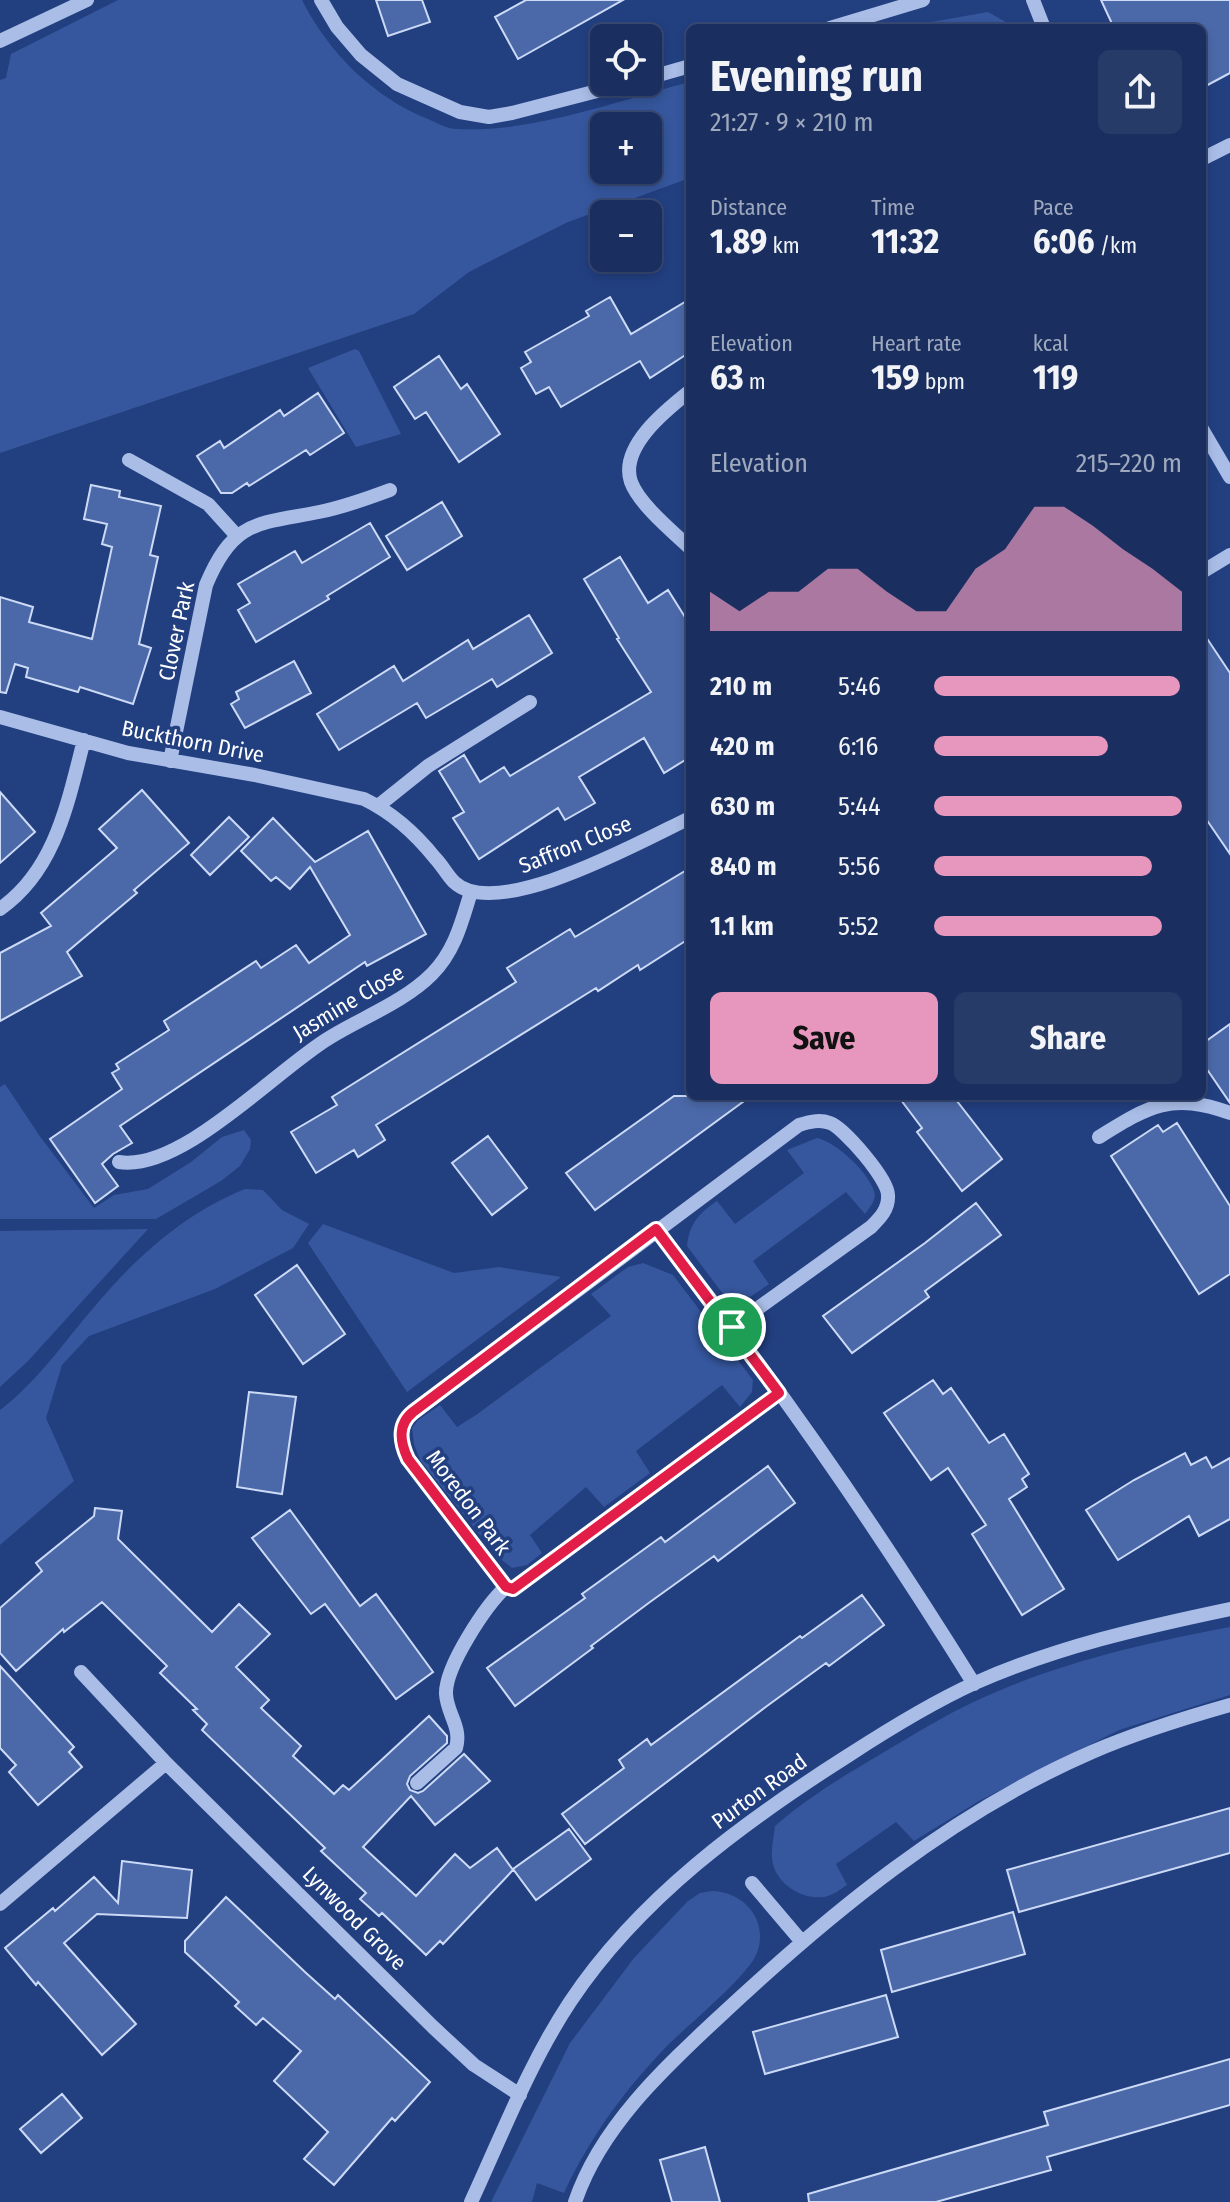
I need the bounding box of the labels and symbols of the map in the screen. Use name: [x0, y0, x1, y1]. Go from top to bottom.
street label: Clover Park: [153, 578, 200, 683]
street label: Buckthorn Drive: [119, 714, 266, 769]
street label: Saffron Close: [515, 810, 635, 879]
street label: Jasmine Close: [288, 959, 409, 1046]
pin: [698, 1293, 766, 1361]
street label: Moredon Park: [420, 1445, 517, 1561]
street label: Purton Road: [706, 1748, 812, 1835]
street label: Lynwood Grove: [297, 1861, 412, 1976]

